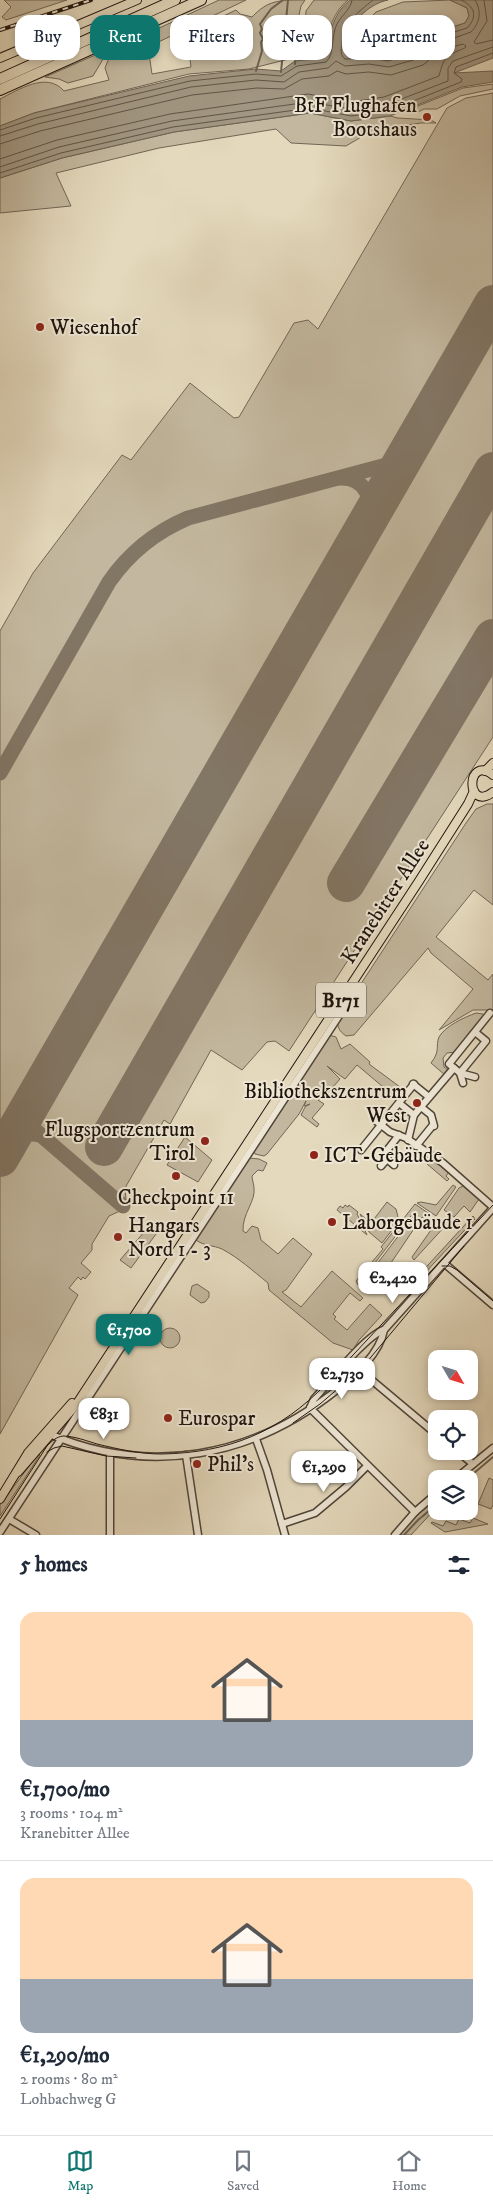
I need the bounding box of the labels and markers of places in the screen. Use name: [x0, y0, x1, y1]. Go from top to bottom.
place label: BtF Flughafen Bootshaus: [294, 93, 417, 143]
marker: BtF Flughafen Bootshaus: [421, 111, 433, 123]
place label: Wiesenhof: [49, 315, 141, 341]
marker: Wiesenhof: [34, 321, 46, 333]
place label: Bibliothekszentrum West: [244, 1079, 407, 1129]
marker: Bibliothekszentrum West: [411, 1097, 423, 1109]
place label: Flugsportzentrum Tirol: [44, 1117, 196, 1167]
marker: Flugsportzentrum Tirol: [199, 1135, 211, 1147]
place label: ICT-Gebäude: [324, 1143, 443, 1169]
marker: ICT-Gebäude: [308, 1149, 320, 1161]
marker: Checkpoint 11: [170, 1170, 182, 1182]
place label: Checkpoint 11: [118, 1185, 234, 1211]
place label: Laborgebäude 1: [342, 1210, 473, 1236]
place label: Hangars Nord 1 - 3: [128, 1213, 211, 1263]
marker: Laborgebäude 1: [326, 1216, 338, 1228]
marker: Hangars Nord 1 - 3: [112, 1231, 124, 1243]
pin: €2,420: [352, 1262, 434, 1304]
pin: €1,700: [88, 1314, 170, 1356]
pin: €2,730: [301, 1358, 383, 1400]
pin: €831: [74, 1398, 134, 1440]
place label: Eurospar: [178, 1406, 256, 1432]
marker: Eurospar: [162, 1412, 174, 1424]
pin: €1,290: [283, 1450, 365, 1493]
place label: Phil's: [207, 1452, 254, 1478]
marker: Phil's: [191, 1458, 203, 1470]

